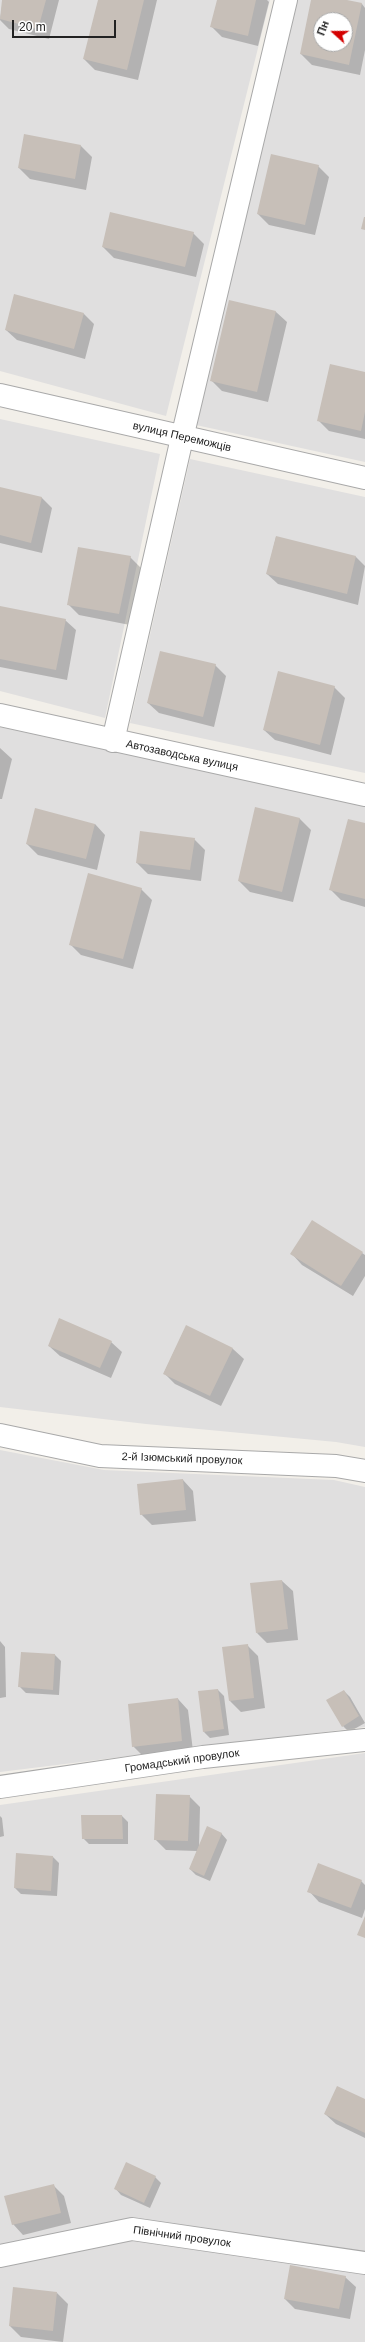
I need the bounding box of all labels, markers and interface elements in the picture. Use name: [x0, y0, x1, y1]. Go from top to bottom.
scale bar: [14, 12, 118, 38]
north arrow: [313, 12, 353, 52]
text: Пн: [315, 19, 331, 37]
text: 20 m: [19, 20, 46, 34]
street label: вулиця Переможців: [132, 419, 232, 455]
street label: Автозаводська вулиця: [125, 738, 239, 774]
street label: 2-й Ізюмський провулок: [121, 1450, 243, 1468]
street label: Громадський провулок: [124, 1746, 240, 1776]
street label: Північний провулок: [132, 2224, 232, 2250]

